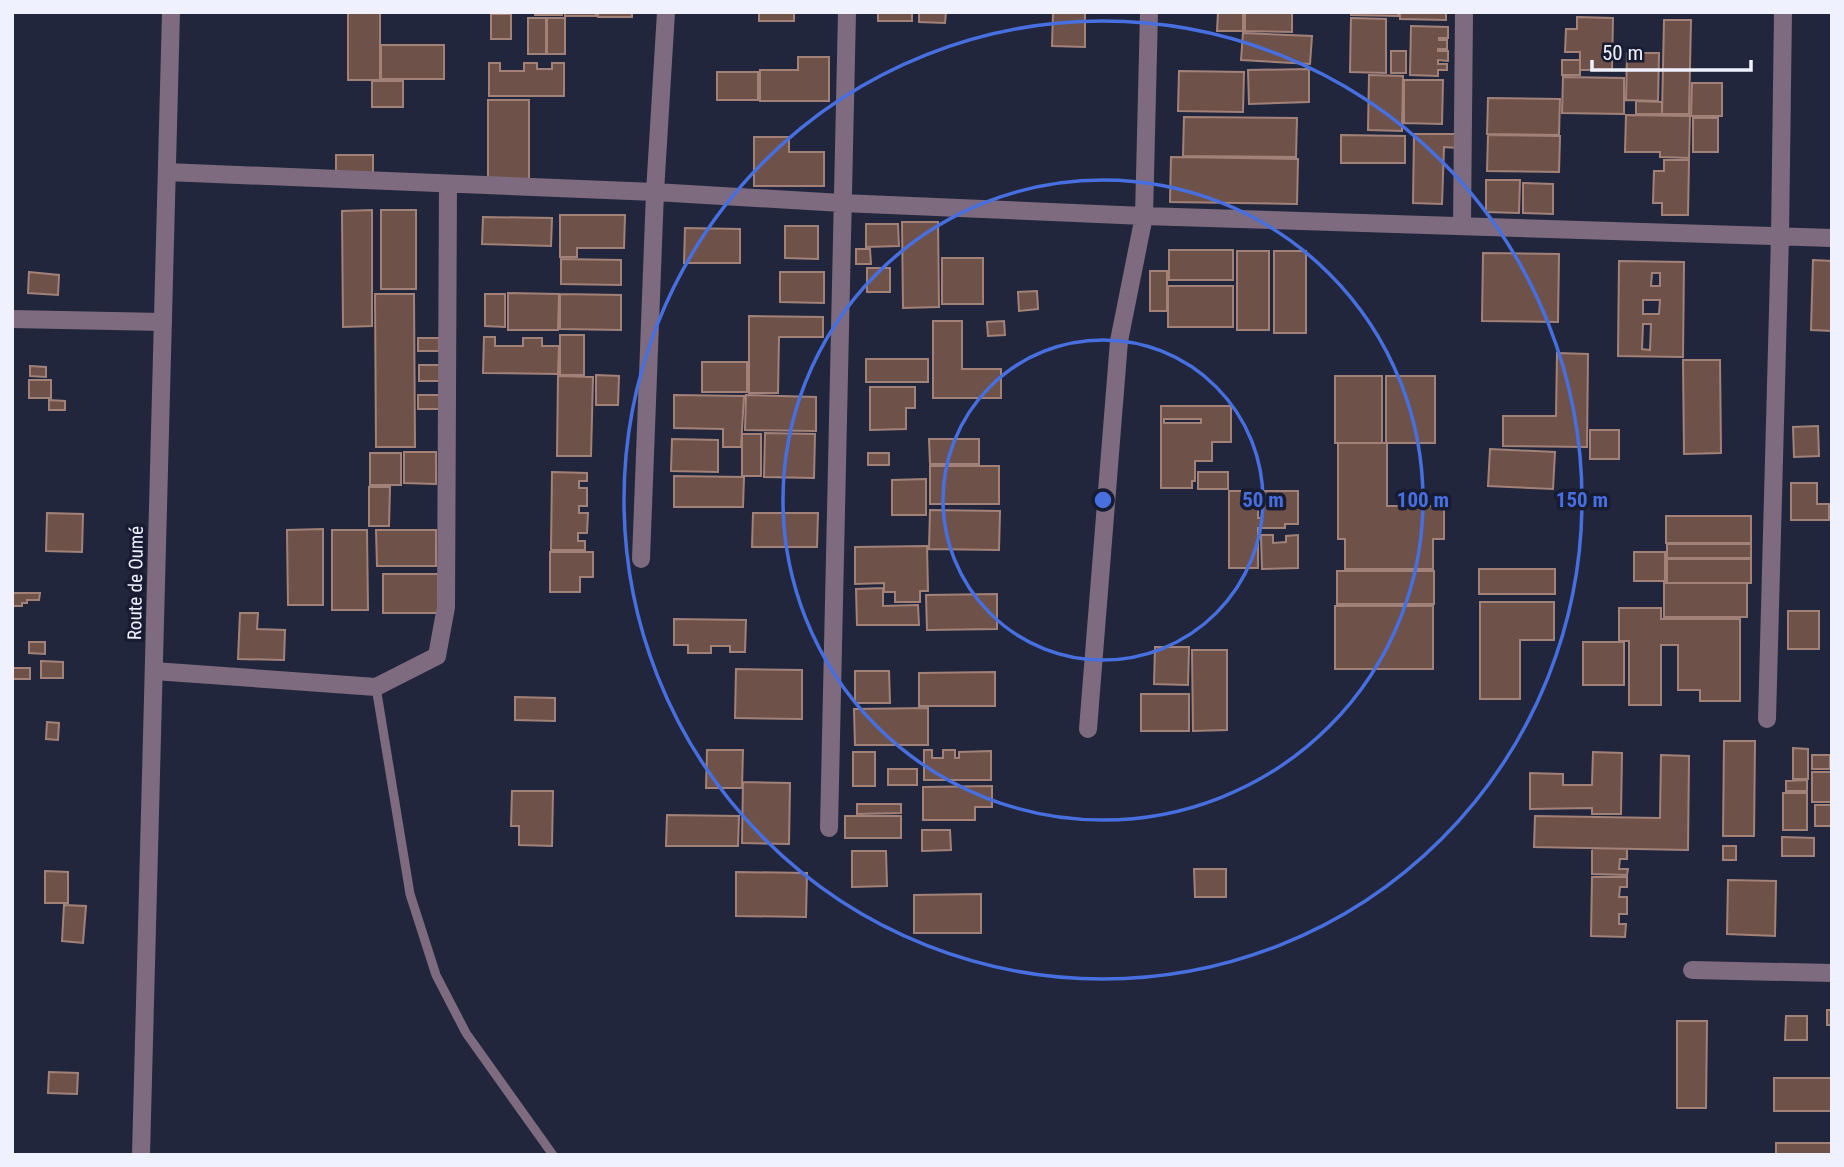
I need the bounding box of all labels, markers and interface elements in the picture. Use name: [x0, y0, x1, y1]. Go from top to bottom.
scale bar: [1592, 28, 1751, 72]
text: 50 m: [1602, 41, 1643, 65]
centre of rings: [1091, 488, 1115, 512]
text: 50 m: [1242, 488, 1284, 512]
text: 100 m: [1397, 488, 1449, 512]
text: 150 m: [1556, 488, 1608, 512]
street label: Route de Oumé: [123, 526, 148, 640]

